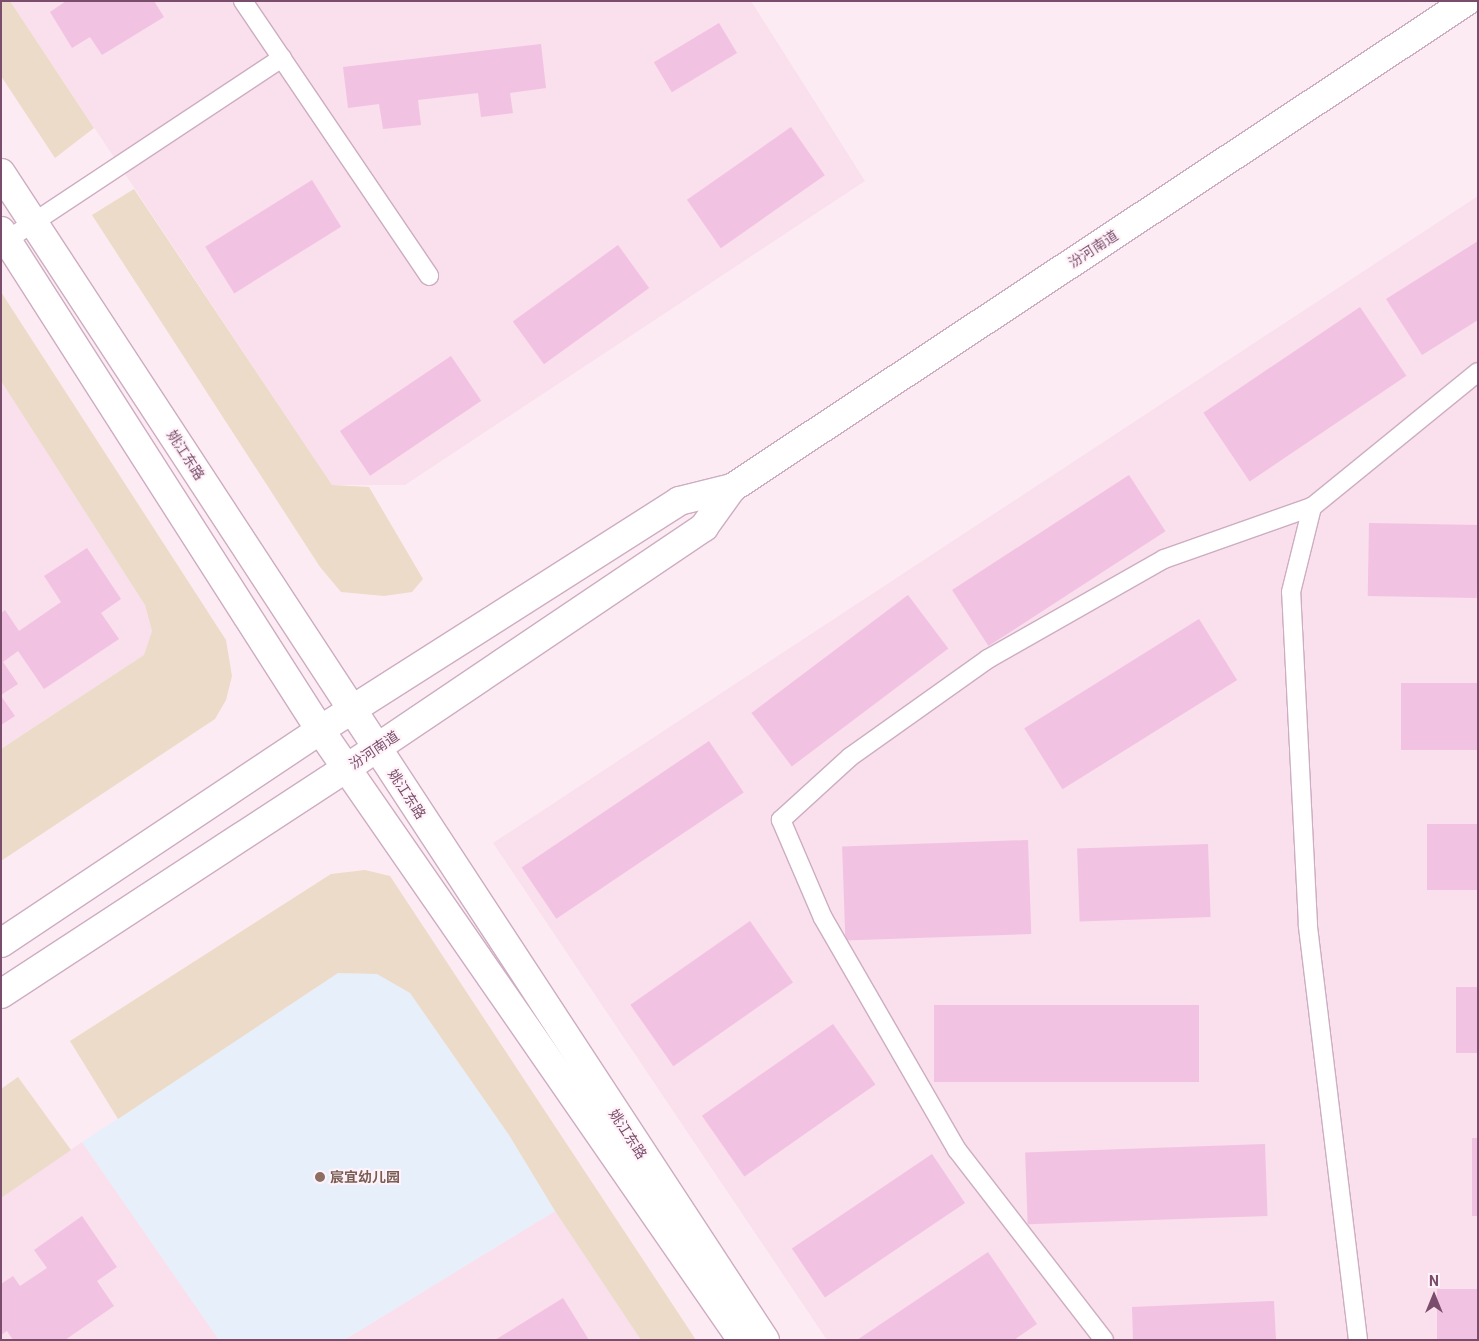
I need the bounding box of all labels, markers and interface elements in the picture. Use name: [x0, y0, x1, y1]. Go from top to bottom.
street label: 汾河南道: [1065, 227, 1121, 271]
street label: 姚江东路: [164, 427, 208, 483]
street label: 汾河南道: [346, 727, 402, 773]
street label: 姚江东路: [385, 766, 429, 822]
street label: 姚江东路: [606, 1106, 650, 1162]
place label: 宸宜幼儿园: [330, 1169, 400, 1185]
marker: 宸宜幼儿园: [314, 1171, 326, 1183]
north arrow: [1409, 1271, 1459, 1321]
text: N: [1429, 1273, 1439, 1289]

